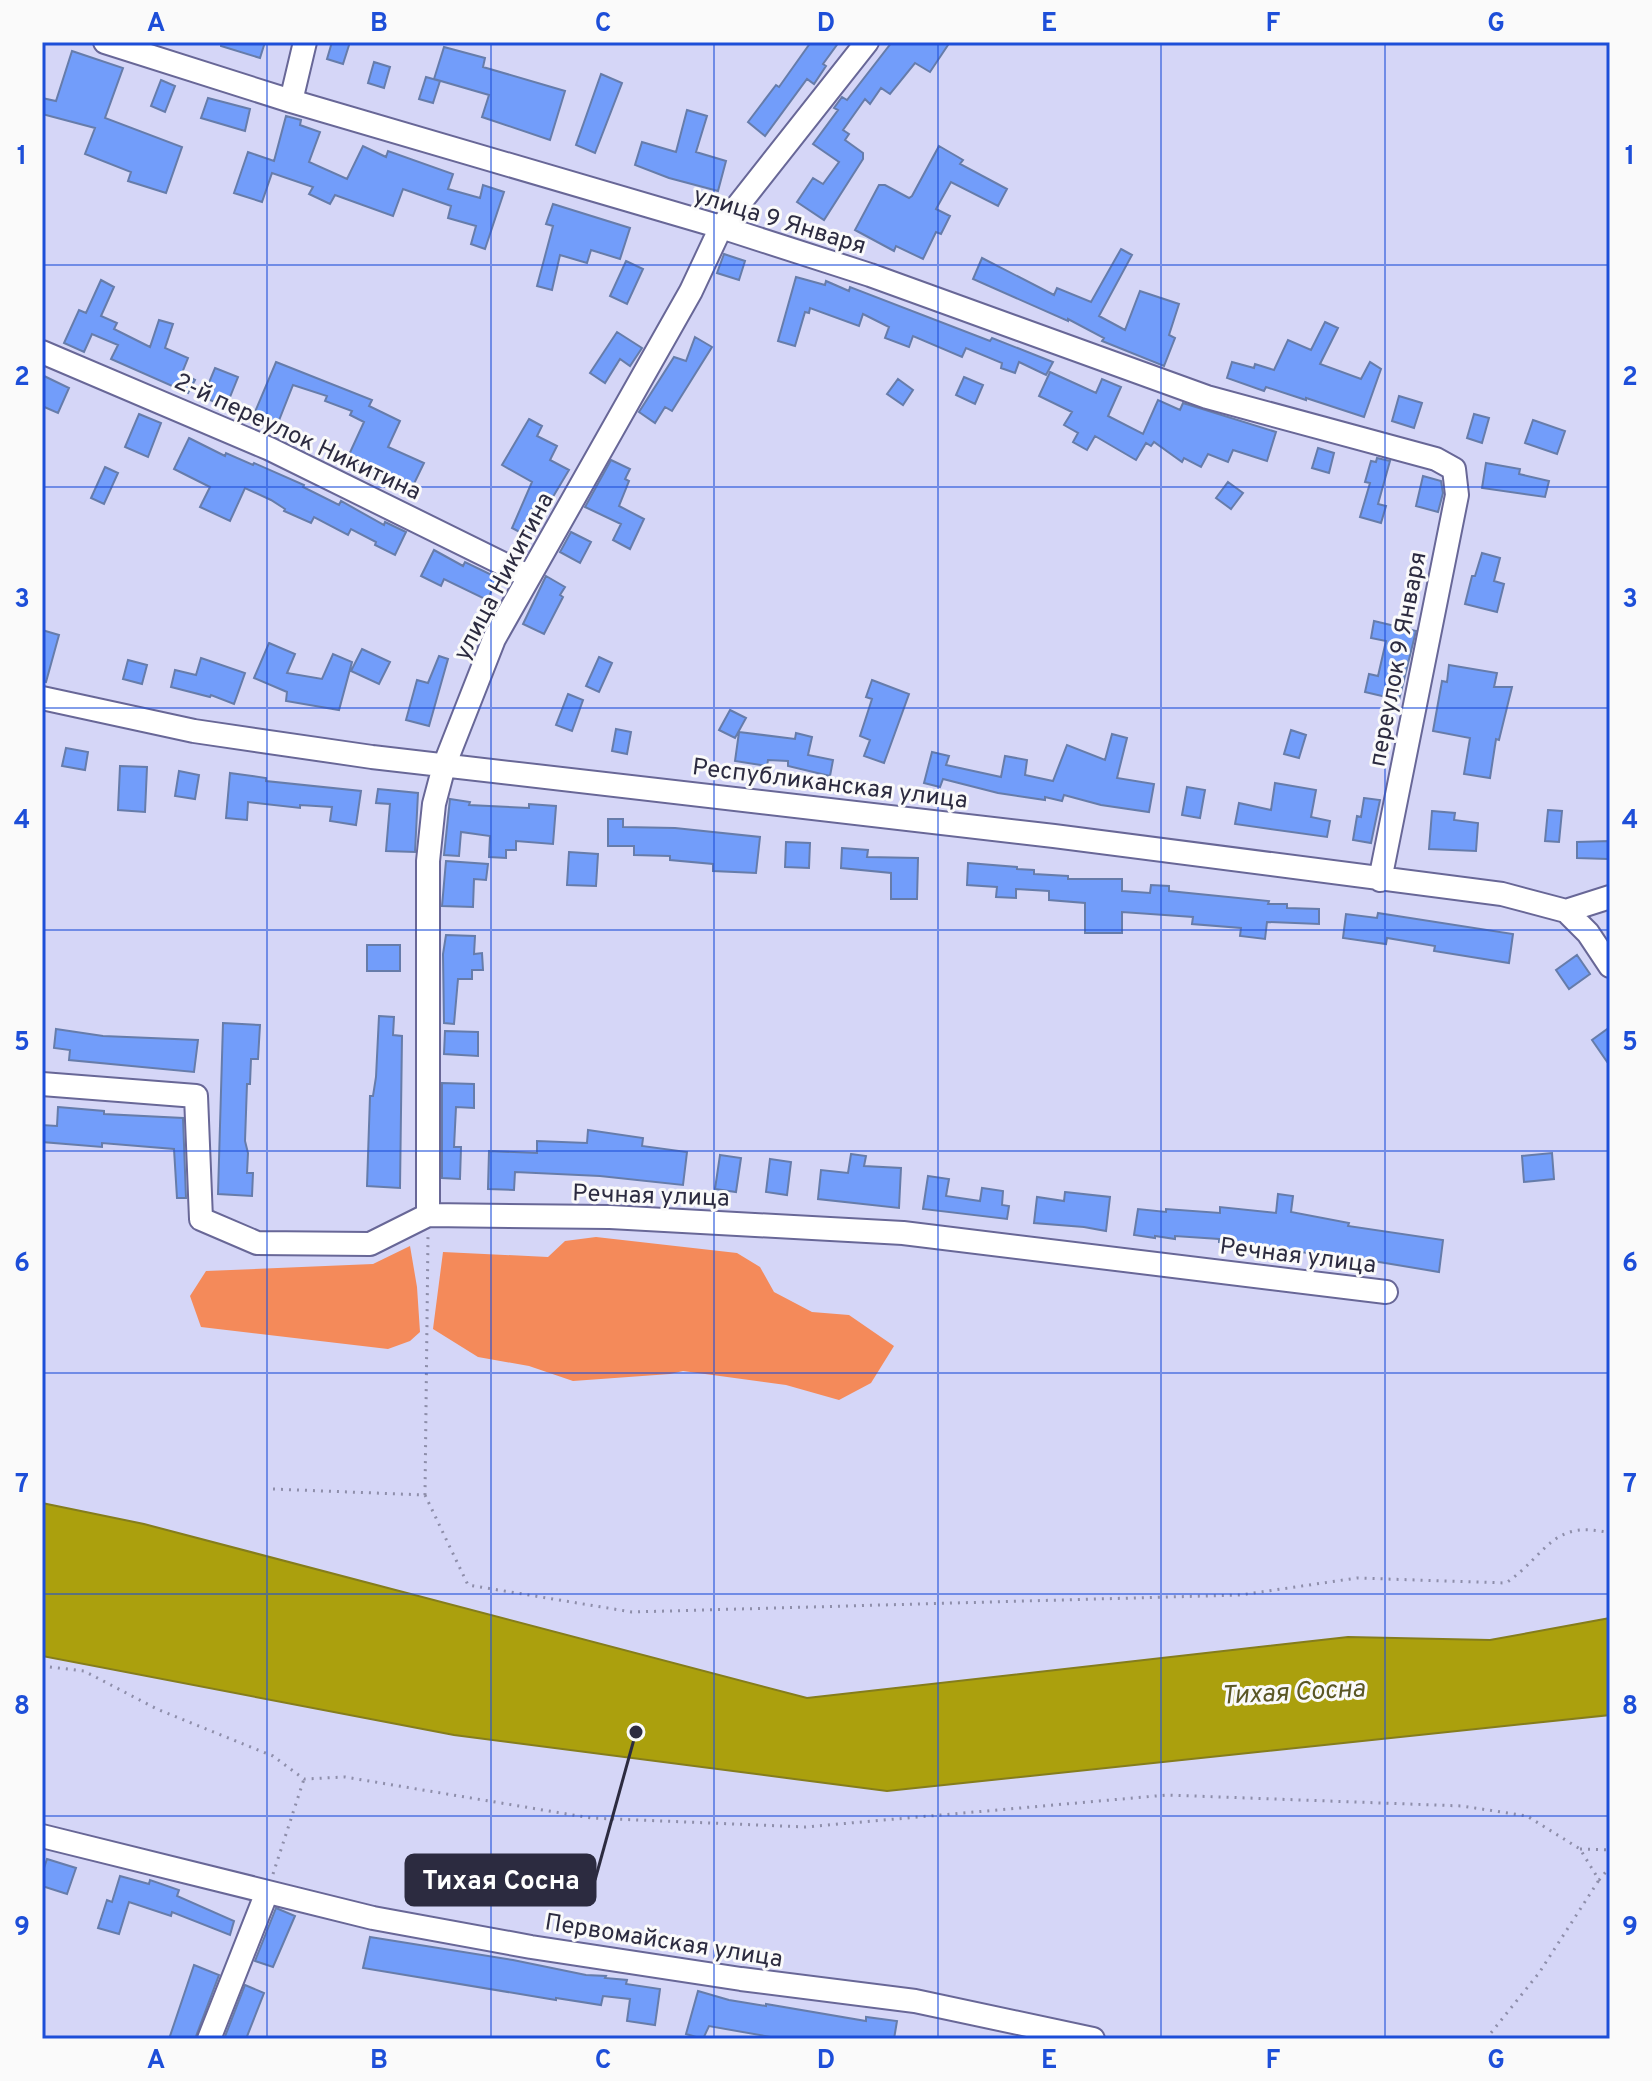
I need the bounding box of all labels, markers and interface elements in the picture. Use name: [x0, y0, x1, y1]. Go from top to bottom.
text: A: [147, 8, 165, 41]
text: B: [370, 8, 388, 41]
text: C: [595, 8, 611, 41]
text: D: [817, 8, 835, 41]
text: E: [1041, 8, 1057, 41]
text: F: [1266, 8, 1281, 41]
text: G: [1487, 8, 1505, 41]
text: 1: [17, 141, 27, 174]
text: 1: [1625, 141, 1635, 174]
street label: улица 9 Января: [689, 181, 870, 262]
text: 2: [14, 362, 30, 395]
text: 2: [1622, 362, 1638, 395]
street label: 2-й переулок Никитина: [169, 367, 425, 508]
street label: улица Никитина: [448, 488, 562, 666]
street label: переулок 9 Января: [1363, 549, 1435, 769]
text: 3: [14, 584, 30, 617]
text: 3: [1622, 584, 1638, 617]
street label: Республиканская улица: [690, 753, 969, 817]
text: 4: [14, 805, 30, 838]
text: 4: [1622, 805, 1638, 838]
text: 5: [14, 1027, 30, 1060]
text: 5: [1622, 1027, 1638, 1060]
street label: Речная улица: [572, 1179, 730, 1215]
street label: Речная улица: [1218, 1233, 1378, 1281]
text: 6: [14, 1248, 30, 1281]
text: 6: [1622, 1248, 1638, 1281]
text: 7: [15, 1469, 29, 1502]
text: 7: [1623, 1469, 1637, 1502]
water label: Тихая Сосна: [1220, 1673, 1367, 1714]
text: 8: [14, 1691, 30, 1724]
text: 8: [1622, 1691, 1638, 1724]
callout: Тихая Сосна: [406, 1855, 595, 1905]
text: Тихая Сосна: [422, 1866, 580, 1899]
street label: Первомайская улица: [543, 1908, 785, 1976]
text: 9: [14, 1912, 30, 1945]
text: 9: [1622, 1912, 1638, 1945]
text: A: [147, 2045, 165, 2078]
text: B: [370, 2045, 388, 2078]
text: C: [595, 2045, 611, 2078]
text: D: [817, 2045, 835, 2078]
text: E: [1041, 2045, 1057, 2078]
text: F: [1266, 2045, 1281, 2078]
text: G: [1487, 2045, 1505, 2078]

